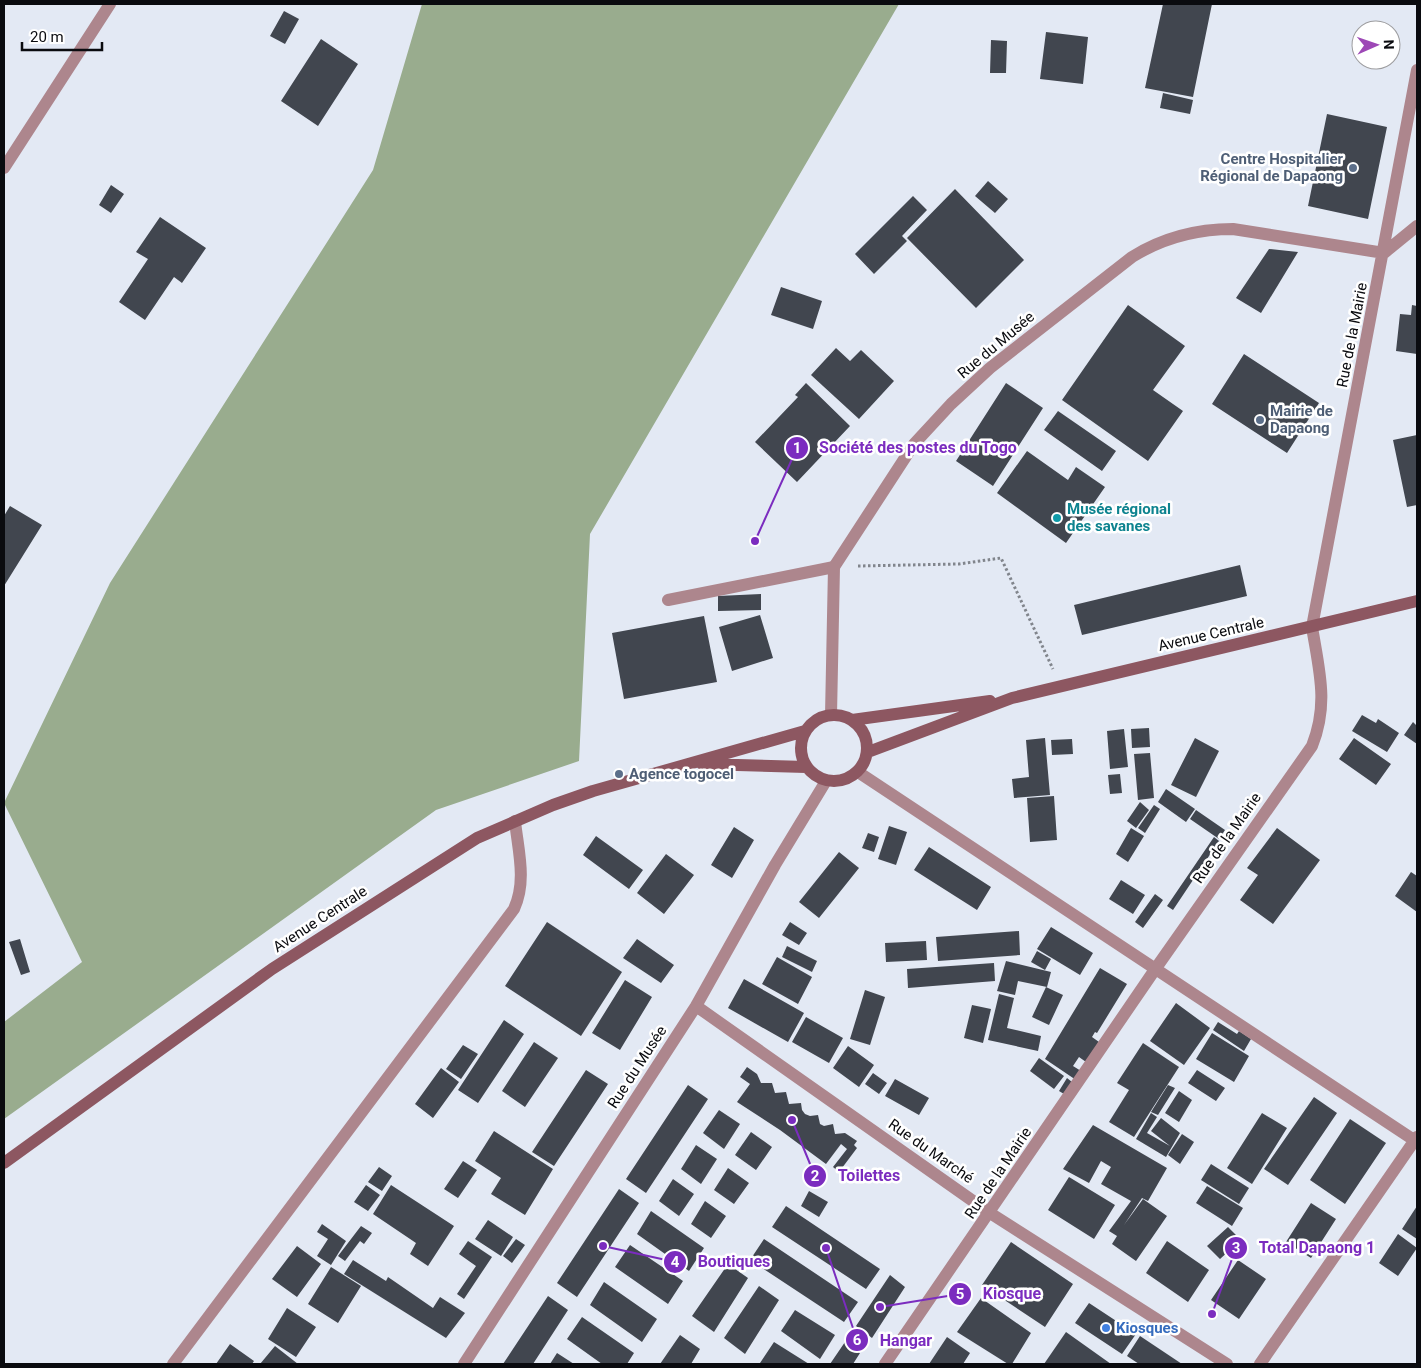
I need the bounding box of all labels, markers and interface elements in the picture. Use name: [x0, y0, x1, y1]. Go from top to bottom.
scale bar: [22, 20, 102, 52]
north arrow: [1351, 20, 1401, 70]
text: 20 m: [30, 28, 64, 46]
text: N: [1381, 39, 1397, 50]
place label: Centre Hospitalier Régional de Dapaong: [1200, 150, 1344, 185]
marker: Centre Hospitalier Régional de Dapaong: [1347, 162, 1359, 174]
street label: Rue de la Mairie: [1333, 281, 1371, 389]
street label: Rue du Musée: [954, 308, 1038, 382]
place label: Mairie de Dapaong: [1270, 402, 1333, 437]
marker: Mairie de Dapaong: [1254, 414, 1266, 426]
callout: Société des postes du Togo: [784, 432, 1027, 463]
text: Société des postes du Togo: [819, 438, 1017, 457]
text: 1: [793, 439, 801, 457]
place label: Musée régional des savanes: [1067, 500, 1171, 535]
marker: Musée régional des savanes: [1051, 512, 1063, 524]
street label: Avenue Centrale: [1156, 613, 1266, 655]
place label: Agence togocel: [629, 765, 734, 783]
marker: Agence togocel: [613, 768, 625, 780]
street label: Rue de la Mairie: [1189, 789, 1265, 887]
street label: Avenue Centrale: [270, 882, 370, 956]
street label: Rue du Musée: [604, 1022, 670, 1112]
street label: Rue du Marché: [885, 1115, 977, 1187]
street label: Rue de la Mairie: [961, 1124, 1035, 1222]
callout: Toilettes: [802, 1160, 910, 1191]
text: Toilettes: [838, 1166, 900, 1185]
text: 2: [811, 1167, 820, 1185]
callout: Total Dapaong 1: [1223, 1232, 1385, 1263]
text: Total Dapaong 1: [1259, 1238, 1375, 1257]
text: 3: [1232, 1239, 1240, 1257]
callout: Boutiques: [663, 1246, 780, 1277]
text: Boutiques: [698, 1252, 770, 1271]
text: 4: [671, 1253, 680, 1271]
callout: Kiosque: [948, 1278, 1051, 1309]
text: Kiosque: [983, 1284, 1042, 1303]
text: 5: [956, 1285, 964, 1303]
place label: Kiosques: [1116, 1319, 1179, 1337]
marker: Kiosques: [1100, 1322, 1112, 1334]
callout: Hangar: [845, 1325, 942, 1356]
text: 6: [853, 1331, 862, 1349]
text: Hangar: [880, 1331, 932, 1350]

